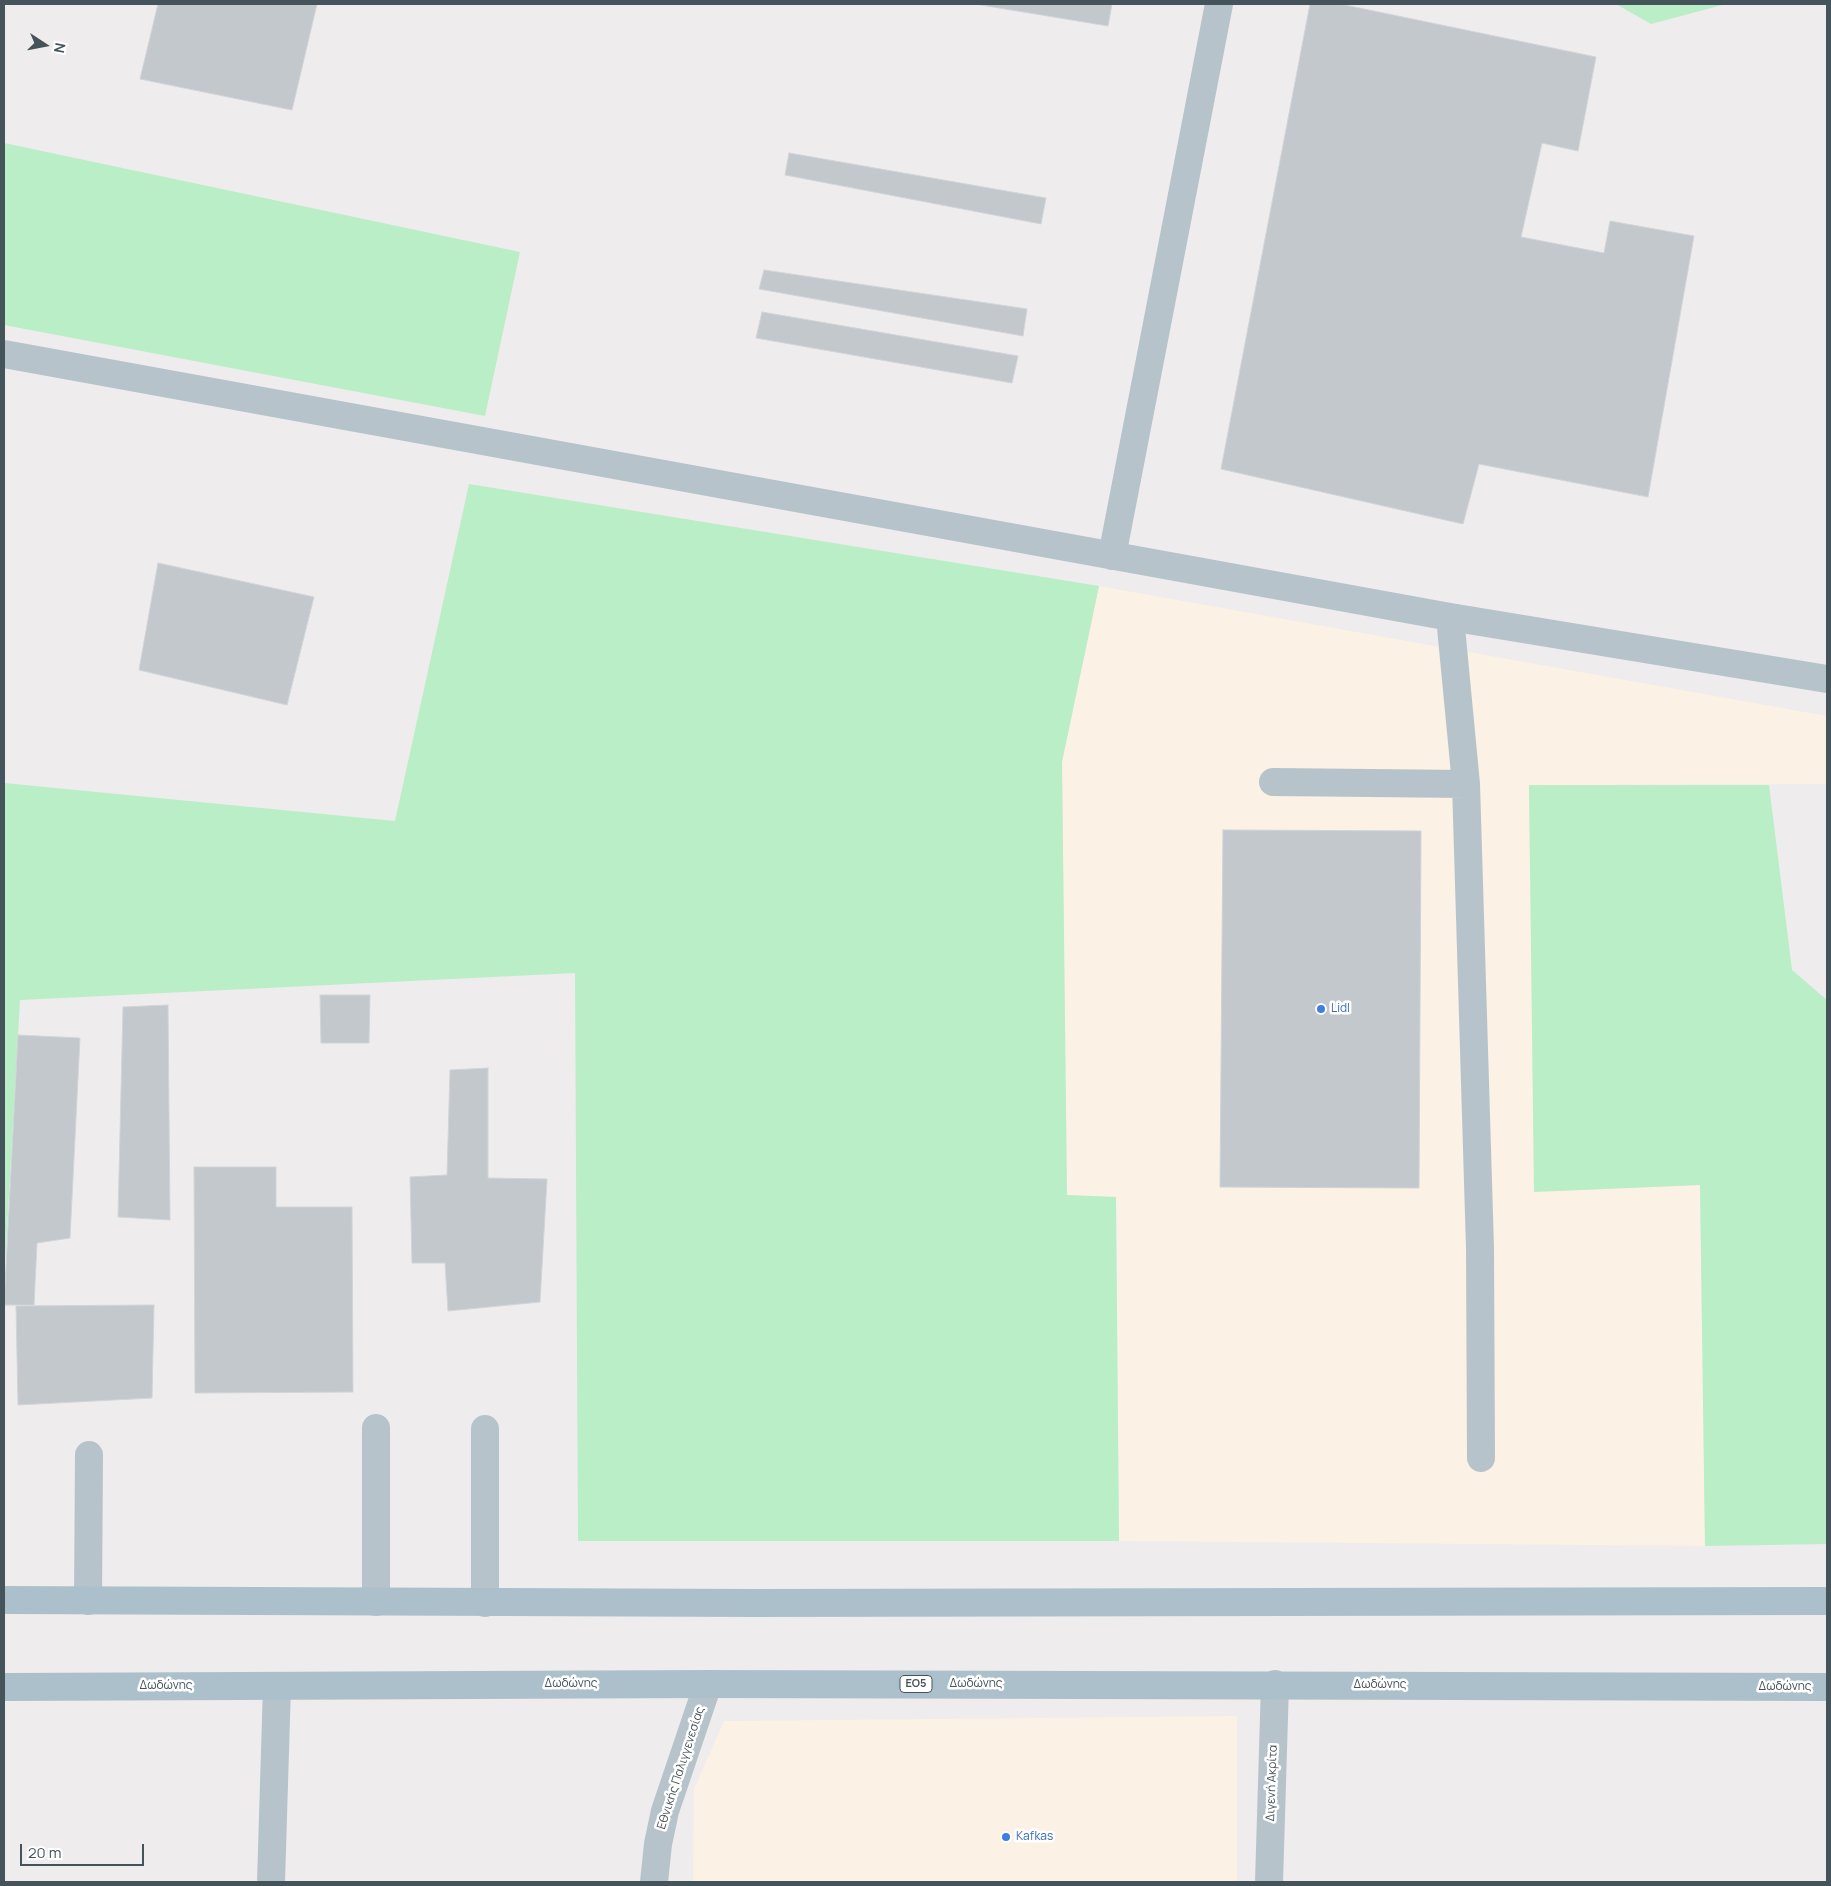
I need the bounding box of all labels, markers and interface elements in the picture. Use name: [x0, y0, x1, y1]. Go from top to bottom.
north arrow: [20, 20, 70, 70]
text: N: [50, 41, 71, 55]
place label: Lidl: [1331, 1002, 1350, 1016]
marker: Lidl: [1315, 1003, 1327, 1015]
road number: ΕΟ5: [900, 1676, 932, 1692]
street label: Δωδώνης: [545, 1677, 597, 1691]
street label: Δωδώνης: [950, 1677, 1002, 1691]
street label: Δωδώνης: [1354, 1678, 1406, 1692]
street label: Δωδώνης: [140, 1679, 192, 1693]
street label: Δωδώνης: [1759, 1680, 1811, 1694]
street label: Εθνικής Παλιγγενεσίας: [654, 1705, 708, 1831]
street label: Διγενή Ακρίτα: [1263, 1744, 1281, 1822]
place label: Kafkas: [1016, 1830, 1053, 1844]
marker: Kafkas: [1000, 1831, 1012, 1843]
scale bar: [22, 1834, 146, 1866]
text: 20 m: [28, 1842, 61, 1863]

